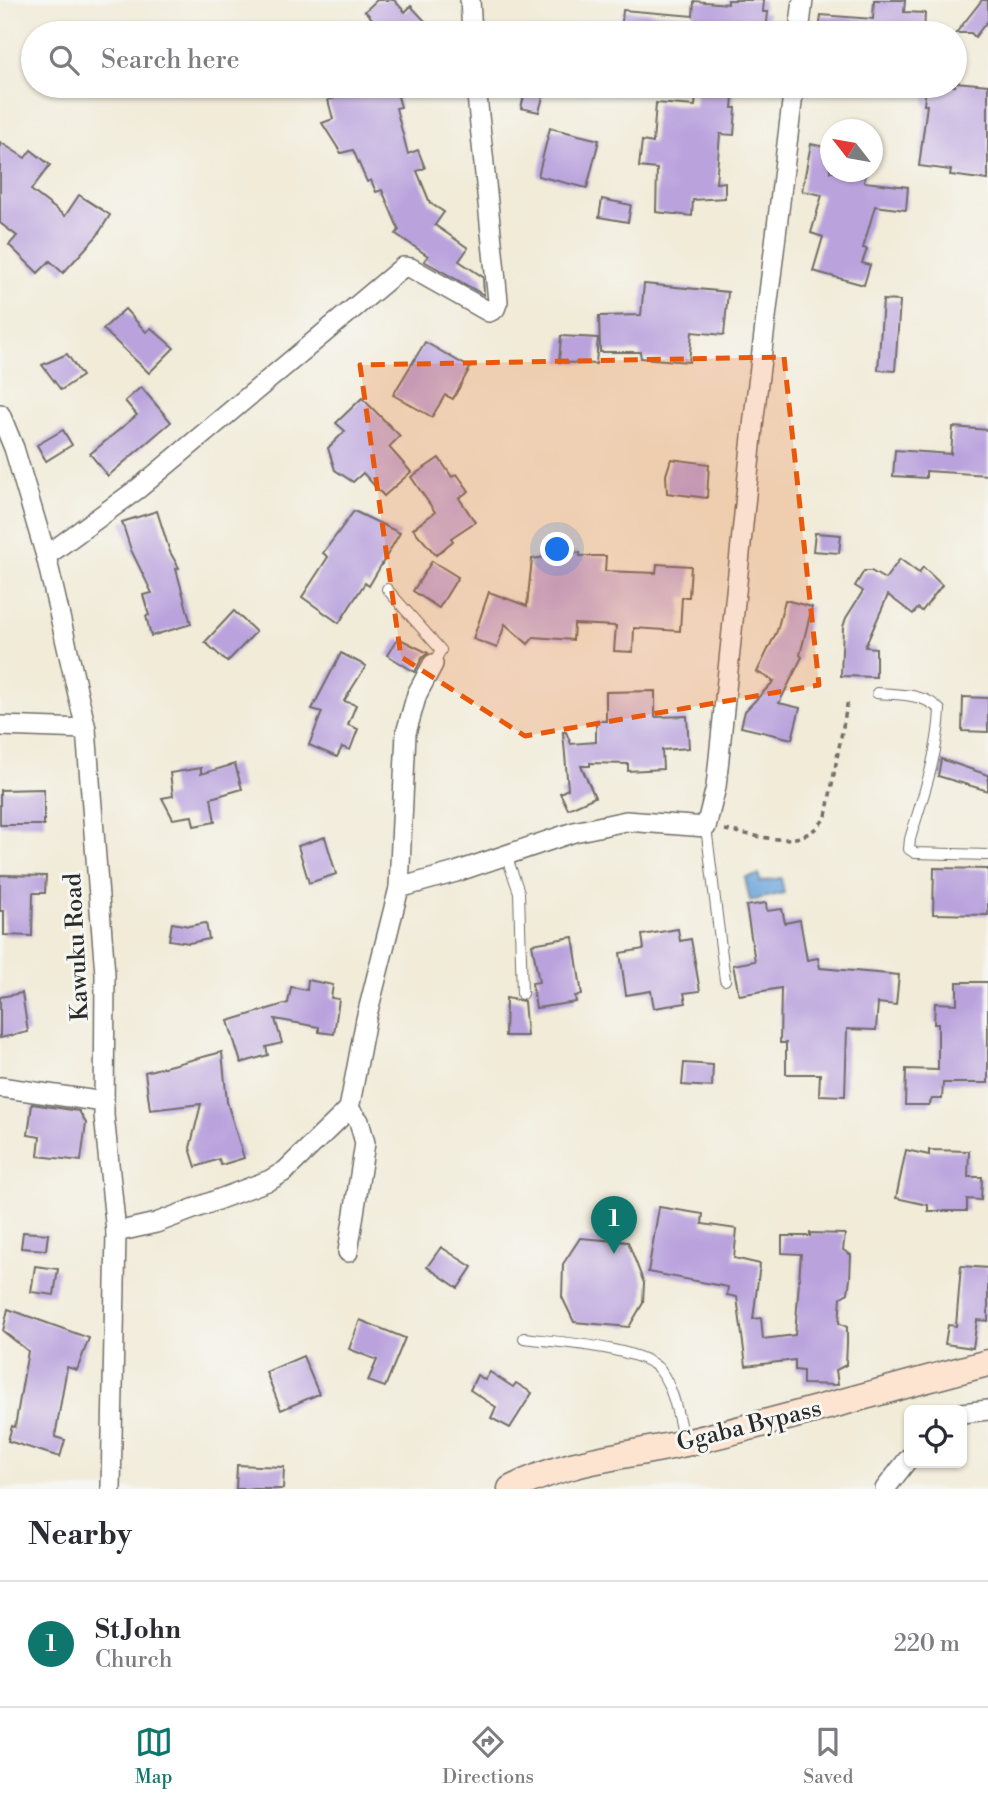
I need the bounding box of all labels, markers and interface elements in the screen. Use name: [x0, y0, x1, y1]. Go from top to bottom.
search box: [21, 21, 967, 98]
icon: search: [45, 41, 83, 79]
text: Search here: [101, 44, 240, 76]
north arrow: [820, 119, 883, 182]
your location: [540, 532, 574, 566]
street label: Kawuku Road: [58, 872, 96, 1022]
pin: 1: [591, 1196, 637, 1254]
street label: Ggaba Bypass: [674, 1394, 825, 1458]
map controls: [904, 1405, 967, 1468]
button: locate: [904, 1405, 967, 1468]
text: Nearby: [28, 1516, 132, 1554]
text: St John: [95, 1614, 181, 1646]
text: 1: [45, 1630, 57, 1658]
text: 220 m: [894, 1630, 960, 1658]
text: Church: [95, 1646, 172, 1674]
tab: Map: [135, 1723, 173, 1789]
tab: Directions: [442, 1723, 534, 1789]
tab: Saved: [803, 1723, 853, 1789]

